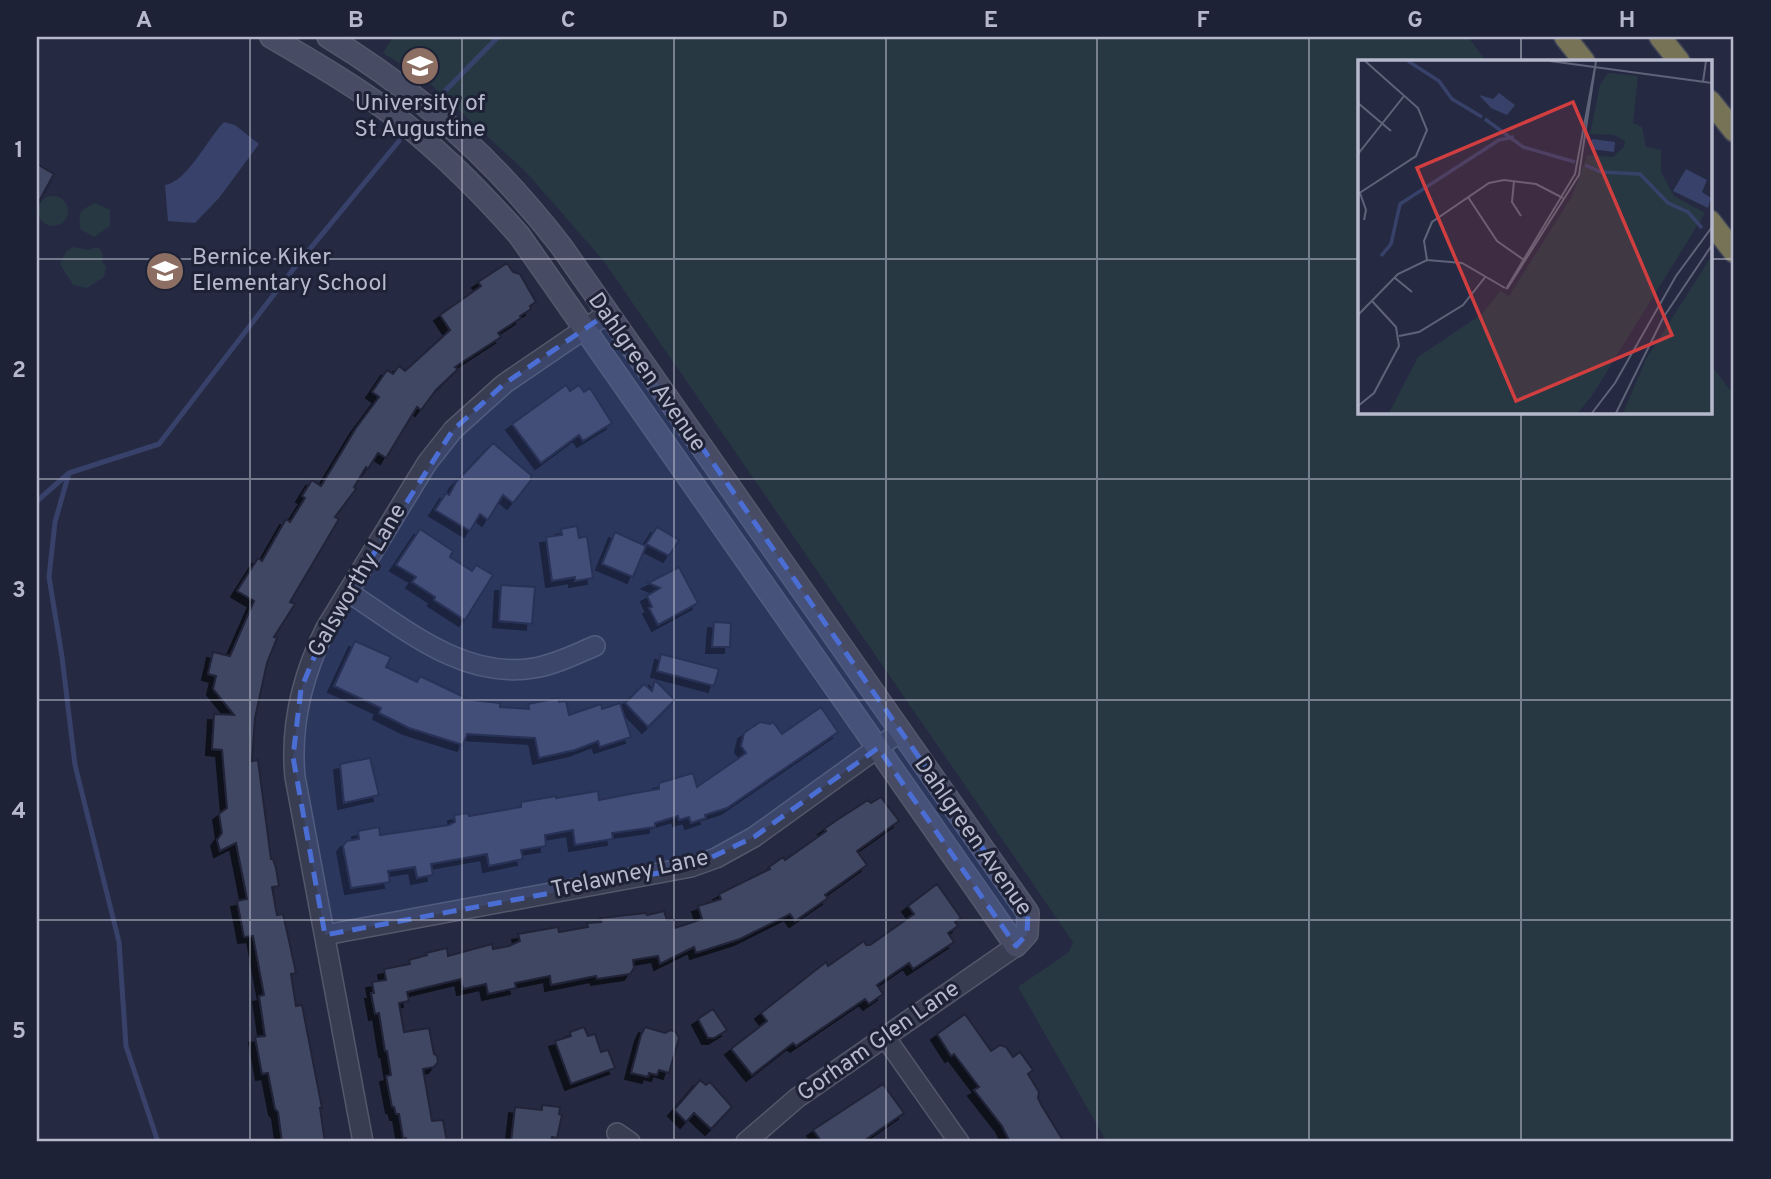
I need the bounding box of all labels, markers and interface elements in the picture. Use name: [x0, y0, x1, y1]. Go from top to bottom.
text: A: [136, 7, 152, 36]
text: B: [348, 7, 364, 36]
text: C: [561, 7, 575, 36]
text: D: [772, 7, 788, 36]
text: E: [984, 7, 998, 36]
text: F: [1196, 7, 1210, 36]
text: G: [1407, 7, 1423, 36]
text: H: [1619, 7, 1635, 36]
school or university icon: University of St Augustine: [399, 45, 441, 87]
inset map: [1358, 60, 1712, 413]
place label: University of St Augustine: [354, 90, 486, 145]
text: 1: [14, 137, 24, 166]
place label: Bernice Kiker Elementary School: [192, 244, 387, 299]
school or university icon: Bernice Kiker Elementary School: [144, 250, 186, 292]
street label: Dahlgreen Avenue: [580, 288, 712, 458]
text: 2: [12, 357, 26, 386]
street label: Galsworthy Lane: [302, 499, 414, 663]
text: 3: [12, 577, 26, 606]
street label: Dahlgreen Avenue: [906, 752, 1038, 922]
text: 4: [12, 798, 26, 827]
street label: Trelawney Lane: [549, 844, 711, 906]
street label: Gorham Glen Lane: [792, 975, 966, 1109]
text: 5: [12, 1018, 26, 1047]

